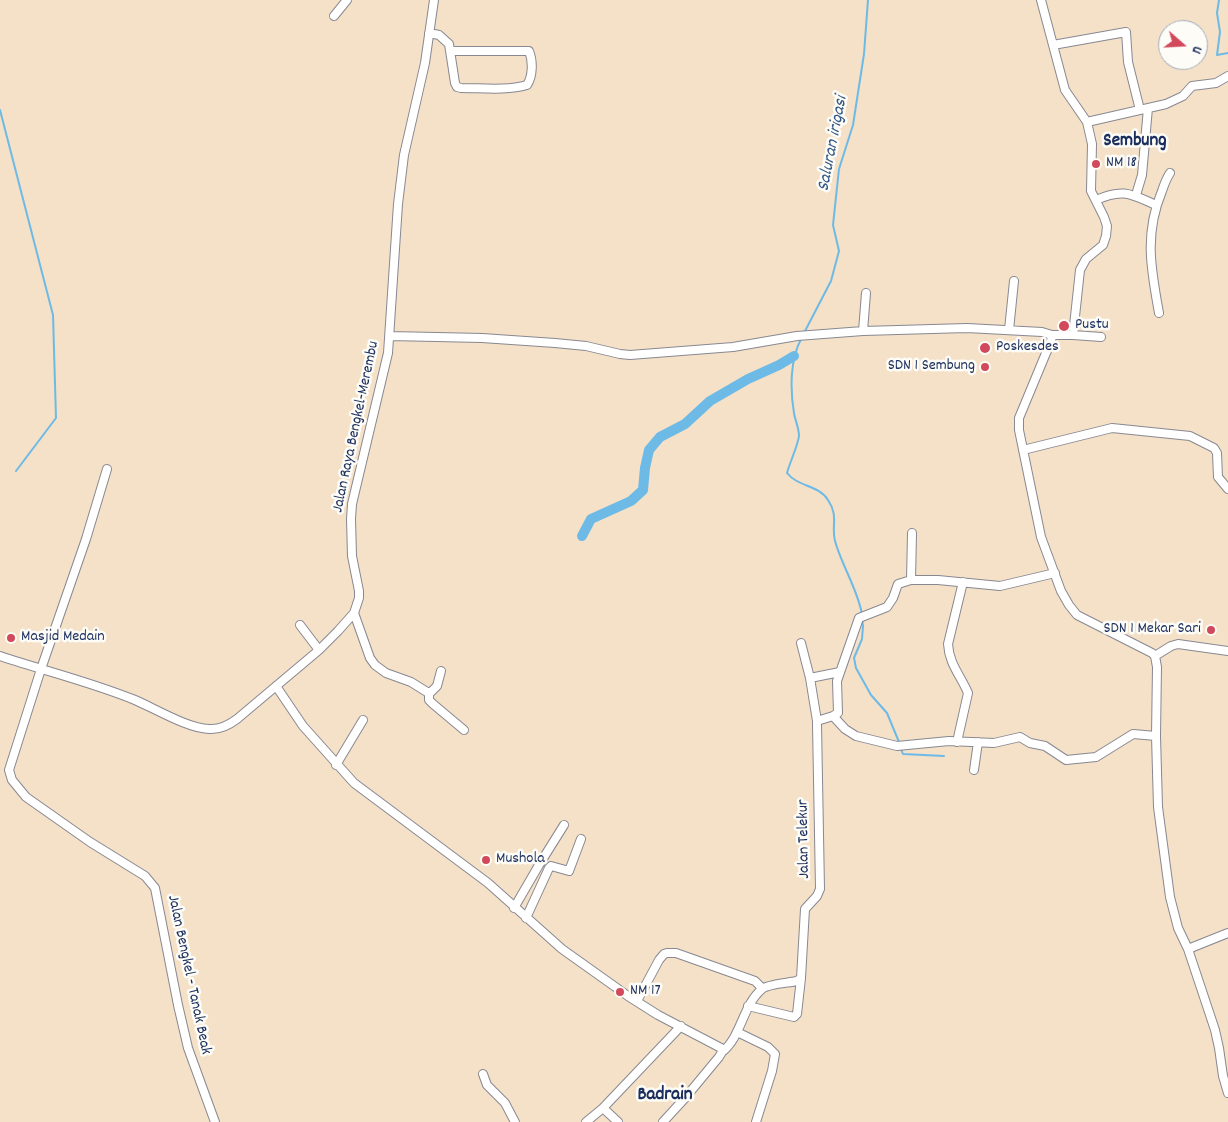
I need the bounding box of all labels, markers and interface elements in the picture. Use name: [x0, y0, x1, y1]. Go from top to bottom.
north arrow: [1158, 20, 1208, 70]
text: U: [1186, 43, 1207, 56]
water label: Saluran irigasi: [814, 95, 854, 193]
district label: Sembung: [1103, 131, 1167, 153]
place label: NM 18: [1106, 154, 1137, 174]
marker: NM 18: [1090, 158, 1102, 170]
place label: Pustu: [1075, 316, 1109, 336]
marker: Pustu: [1057, 319, 1071, 333]
place label: Poskesdes: [996, 338, 1059, 358]
street label: Jalan Raya Bengkel-Merembu: [329, 340, 385, 514]
marker: Poskesdes: [978, 341, 992, 355]
place label: SDN 1 Sembung: [888, 357, 975, 377]
marker: SDN 1 Sembung: [979, 361, 991, 373]
place label: SDN 1 Mekar Sari: [1103, 620, 1201, 640]
marker: SDN 1 Mekar Sari: [1205, 624, 1217, 636]
place label: Masjid Medain: [21, 628, 105, 648]
marker: Masjid Medain: [5, 632, 17, 644]
street label: Jalan Telekur: [795, 799, 815, 879]
place label: Mushola: [496, 850, 545, 870]
marker: Mushola: [480, 854, 492, 866]
street label: Jalan Bengkel - Tanak Beak: [162, 893, 214, 1057]
place label: NM 17: [630, 982, 661, 1002]
marker: NM 17: [614, 986, 626, 998]
district label: Badrain: [637, 1085, 693, 1107]

